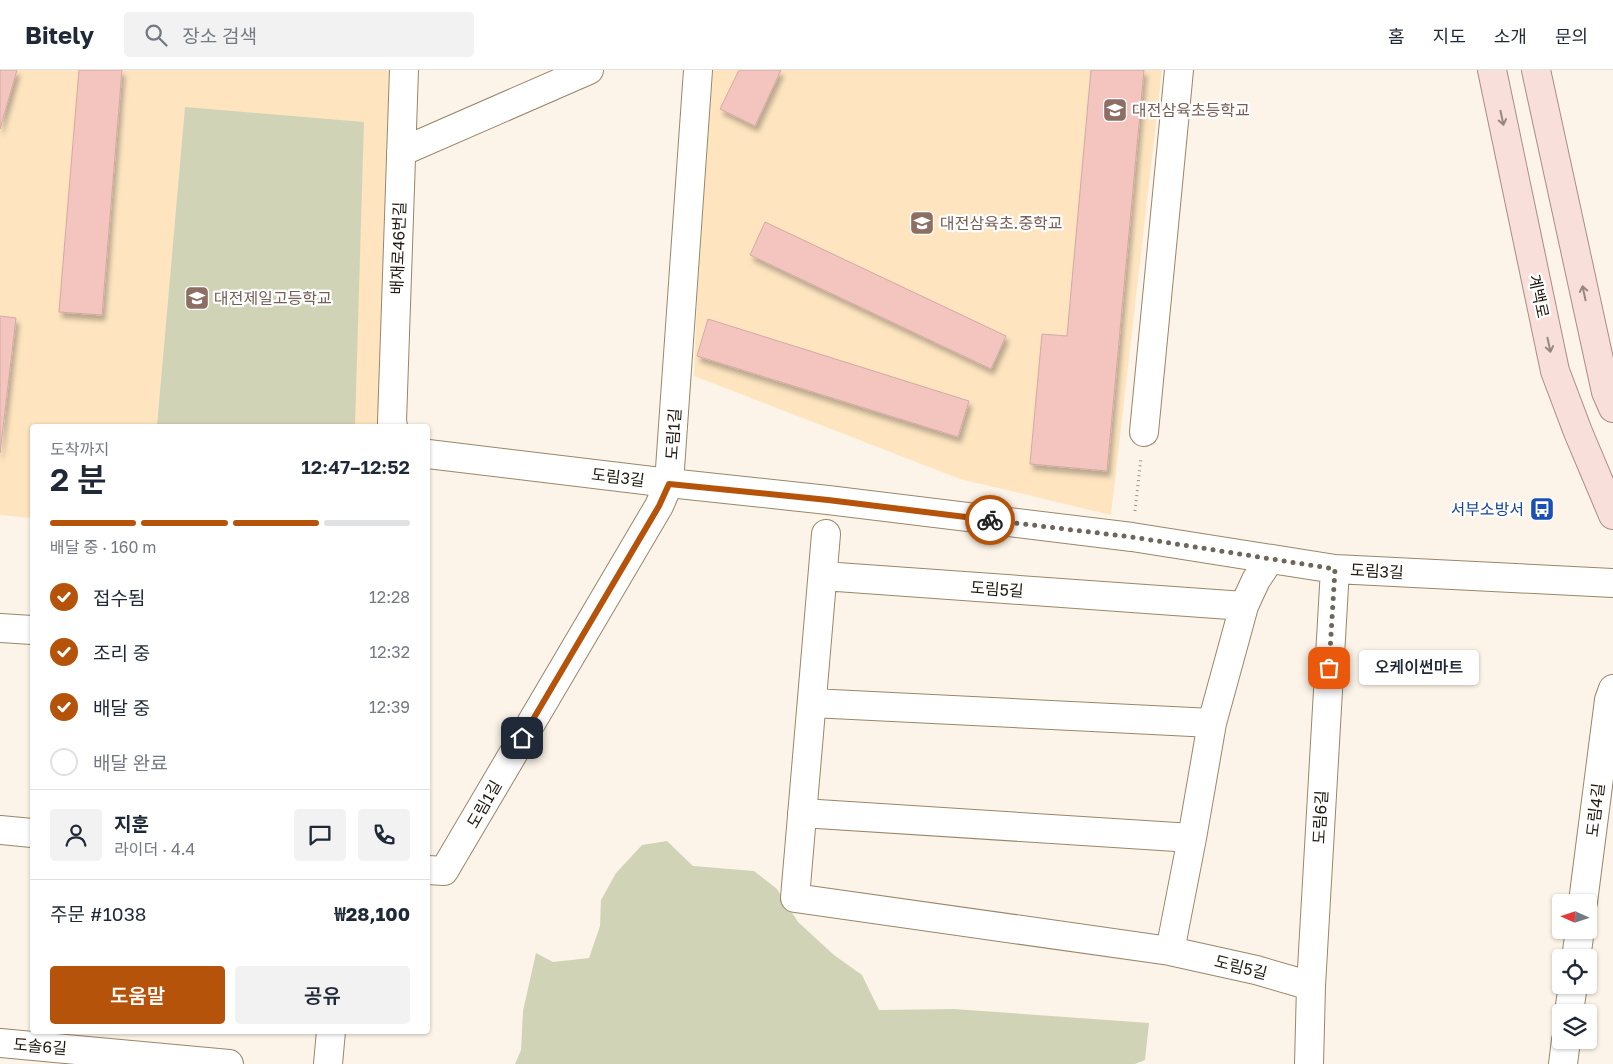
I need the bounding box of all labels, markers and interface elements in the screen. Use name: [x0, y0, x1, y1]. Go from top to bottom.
search box: [124, 12, 474, 57]
text: Bitely: [25, 20, 94, 49]
icon: search: [142, 21, 170, 49]
text: 장소 검색: [182, 24, 257, 47]
text: 홈: [1388, 25, 1405, 47]
text: 지도: [1433, 25, 1466, 47]
text: 소개: [1494, 25, 1527, 47]
text: 문의: [1555, 25, 1588, 47]
school or university icon: 대전삼육초등학교: [1102, 97, 1128, 123]
place label: 대전삼육초등학교: [1132, 100, 1250, 120]
one-way arrow: [1498, 109, 1508, 125]
street label: 배재로46번길: [386, 201, 410, 295]
school or university icon: 대전삼육초.중학교: [909, 210, 935, 236]
place label: 대전삼육초.중학교: [940, 213, 1063, 233]
street label: 계백로: [1525, 272, 1553, 320]
school or university icon: 대전제일고등학교: [184, 285, 210, 311]
one-way arrow: [1579, 286, 1588, 302]
place label: 대전제일고등학교: [214, 288, 332, 308]
one-way arrow: [1545, 337, 1555, 353]
street label: 도림1길: [661, 407, 685, 461]
text: 도착까지: [50, 439, 109, 459]
text: 12:47–12:52: [301, 455, 410, 478]
text: 2 분: [50, 460, 107, 498]
street label: 도림3길: [590, 464, 646, 490]
courier: [965, 495, 1015, 545]
bus stop icon: 서부소방서: [1529, 496, 1555, 522]
place label: 서부소방서: [1450, 499, 1524, 519]
icon: bike: [976, 506, 1004, 534]
text: 배달 중 · 160 m: [50, 537, 156, 557]
street label: 도림3길: [1350, 560, 1404, 582]
street label: 도림5길: [970, 577, 1024, 601]
icon: check: [50, 583, 78, 611]
text: 접수됨: [93, 586, 145, 609]
text: 12:28: [369, 587, 410, 607]
icon: check: [50, 638, 78, 666]
text: 조리 중: [93, 641, 150, 664]
text: 12:32: [370, 642, 410, 662]
pin: [1308, 647, 1350, 689]
callout: 오케이썬마트: [1359, 650, 1479, 686]
icon: bag: [1315, 654, 1343, 682]
text: 오케이썬마트: [1375, 657, 1463, 677]
icon: check: [50, 693, 78, 721]
text: 배달 중: [93, 696, 150, 719]
text: 12:39: [369, 697, 410, 717]
pin: [501, 717, 543, 759]
icon: home: [508, 724, 536, 752]
text: 배달 완료: [93, 751, 168, 774]
street label: 도림1길: [462, 777, 506, 831]
street label: 도림4길: [1582, 782, 1608, 838]
street label: 도림6길: [1309, 790, 1331, 844]
button: person: [50, 809, 102, 861]
button: chat: [294, 809, 346, 861]
button: phone: [358, 809, 410, 861]
text: 지훈: [114, 812, 149, 835]
text: 라이더 · 4.4: [114, 839, 195, 859]
north arrow: [1552, 894, 1598, 939]
map controls: [1552, 894, 1597, 1049]
text: 주문 #1038: [50, 902, 146, 925]
text: ₩28,100: [334, 902, 410, 925]
button: locate: [1552, 949, 1597, 994]
street label: 도림5길: [1213, 951, 1269, 983]
button: 도움말: [50, 966, 225, 1024]
button: 공유: [235, 966, 410, 1024]
button: layers: [1552, 1004, 1597, 1049]
street label: 도솔6길: [12, 1034, 68, 1058]

